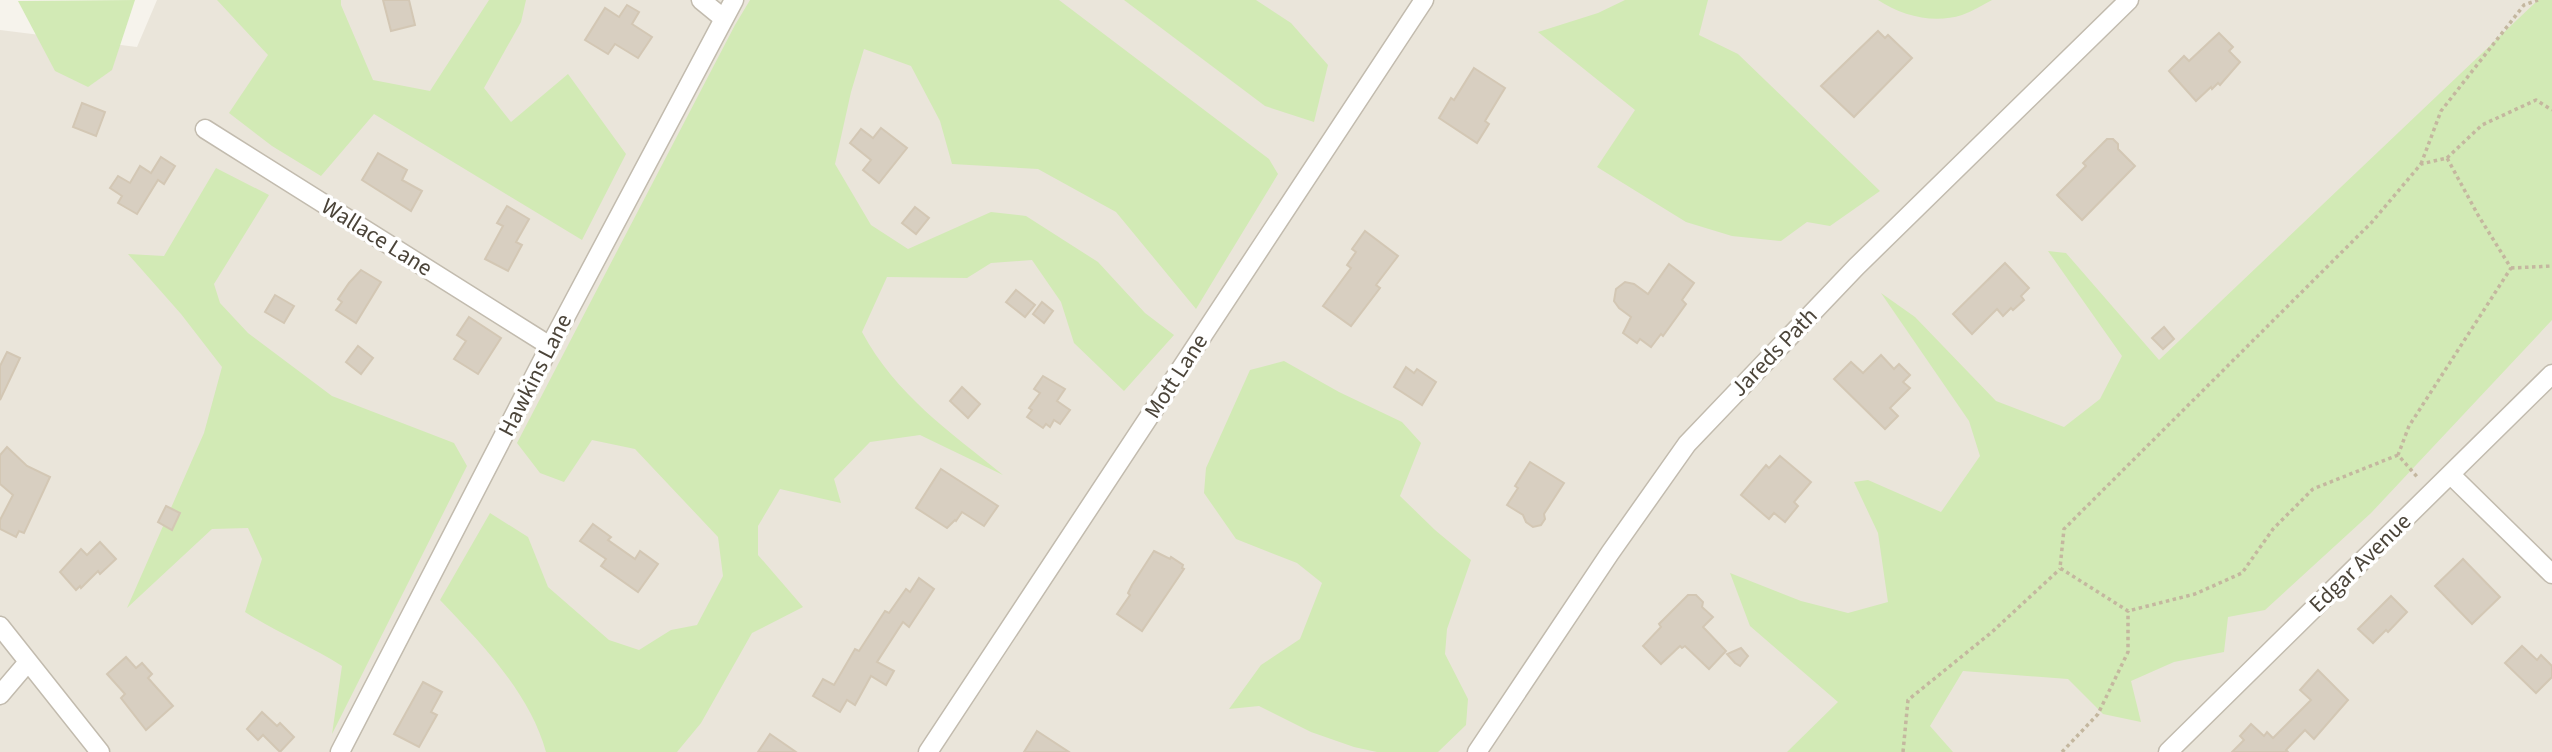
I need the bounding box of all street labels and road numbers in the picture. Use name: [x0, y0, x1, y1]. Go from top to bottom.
street label: Wallace Lane: [315, 190, 439, 284]
street label: Jareds Path: [1723, 300, 1825, 404]
street label: Hawkins Lane: [490, 308, 580, 442]
street label: Mott Lane: [1136, 327, 1216, 425]
street label: Edgar Avenue: [2301, 506, 2419, 620]

